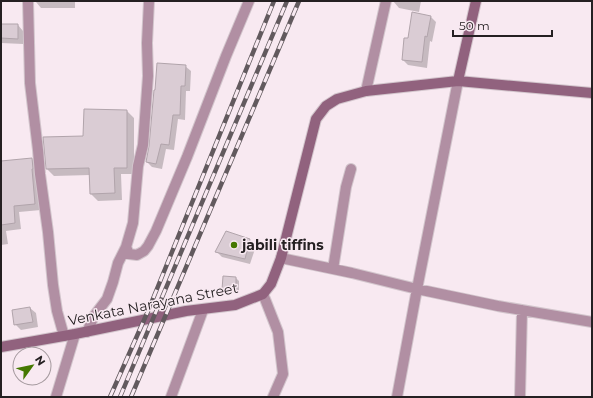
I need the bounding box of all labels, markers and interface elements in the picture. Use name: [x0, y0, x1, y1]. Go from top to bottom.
scale bar: [453, 12, 552, 38]
text: 50 m: [459, 18, 490, 33]
place label: jabili tiffins: [240, 236, 324, 254]
marker: jabili tiffins: [229, 240, 239, 250]
street label: Venkata Narayana Street: [67, 279, 240, 329]
north arrow: [12, 346, 52, 386]
text: N: [32, 353, 49, 368]

